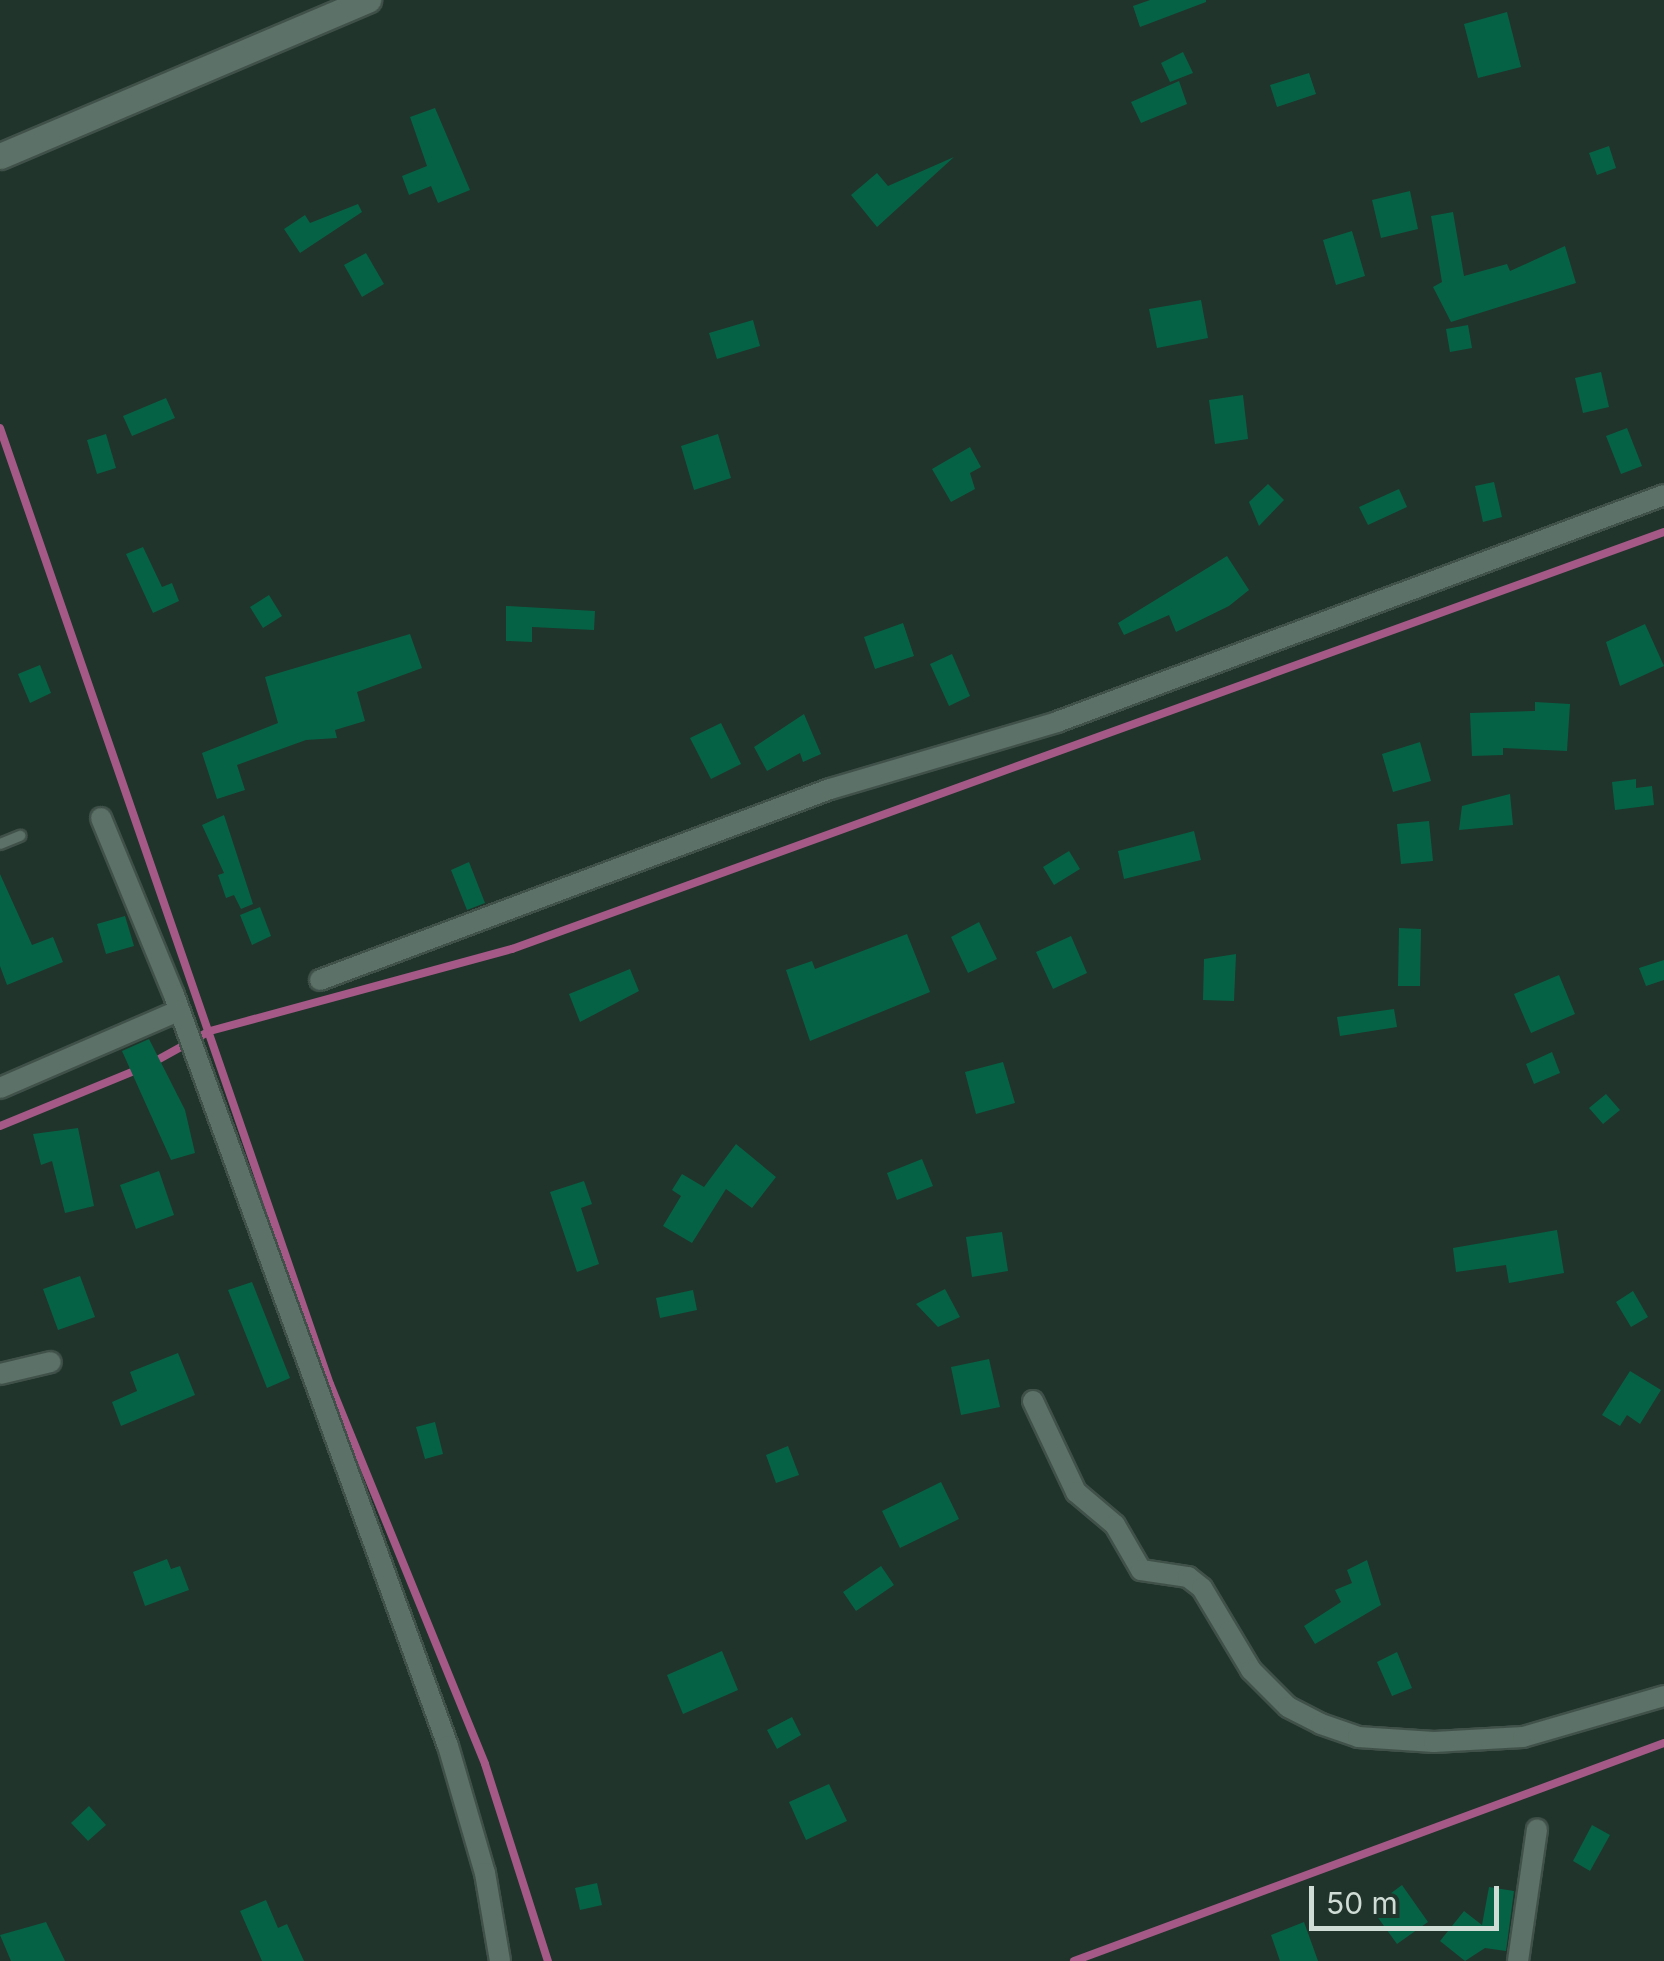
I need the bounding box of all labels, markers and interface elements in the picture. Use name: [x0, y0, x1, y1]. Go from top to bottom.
scale bar: [1314, 1866, 1504, 1928]
text: 50 m: [1326, 1885, 1398, 1921]

